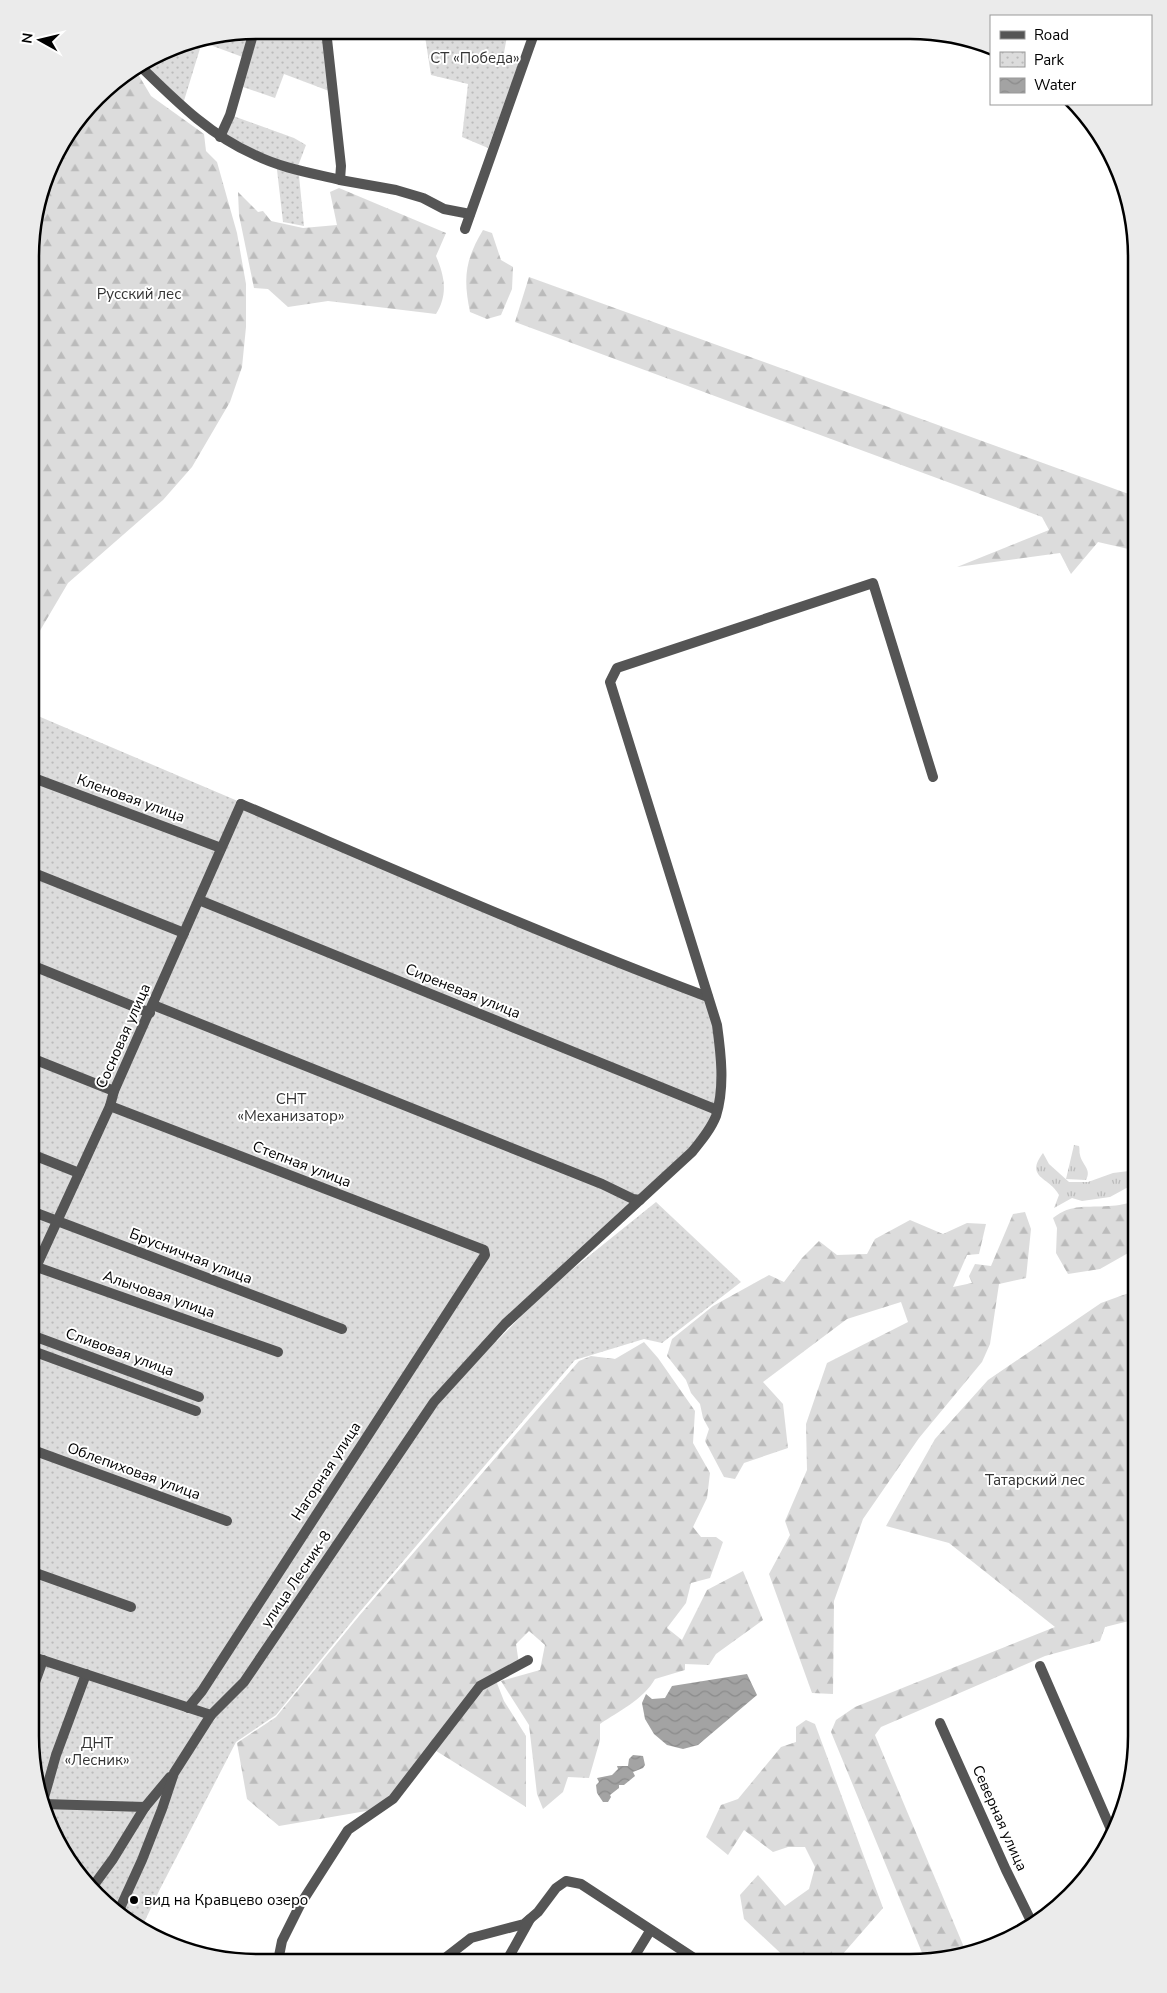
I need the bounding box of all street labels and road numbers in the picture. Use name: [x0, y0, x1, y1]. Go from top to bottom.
street label: Кленовая улица: [74, 769, 188, 827]
street label: Сиреневая улица: [402, 959, 524, 1023]
street label: Сосновая улица: [91, 980, 155, 1092]
street label: Степная улица: [250, 1136, 354, 1192]
street label: Брусничная улица: [127, 1223, 255, 1289]
street label: Алычовая улица: [100, 1265, 218, 1323]
street label: Сливовая улица: [63, 1323, 177, 1381]
street label: Нагорная улица: [287, 1418, 365, 1524]
street label: Облепиховая улица: [65, 1438, 203, 1504]
street label: улица Лесник-8: [256, 1527, 336, 1631]
street label: Северная улица: [968, 1762, 1032, 1874]

